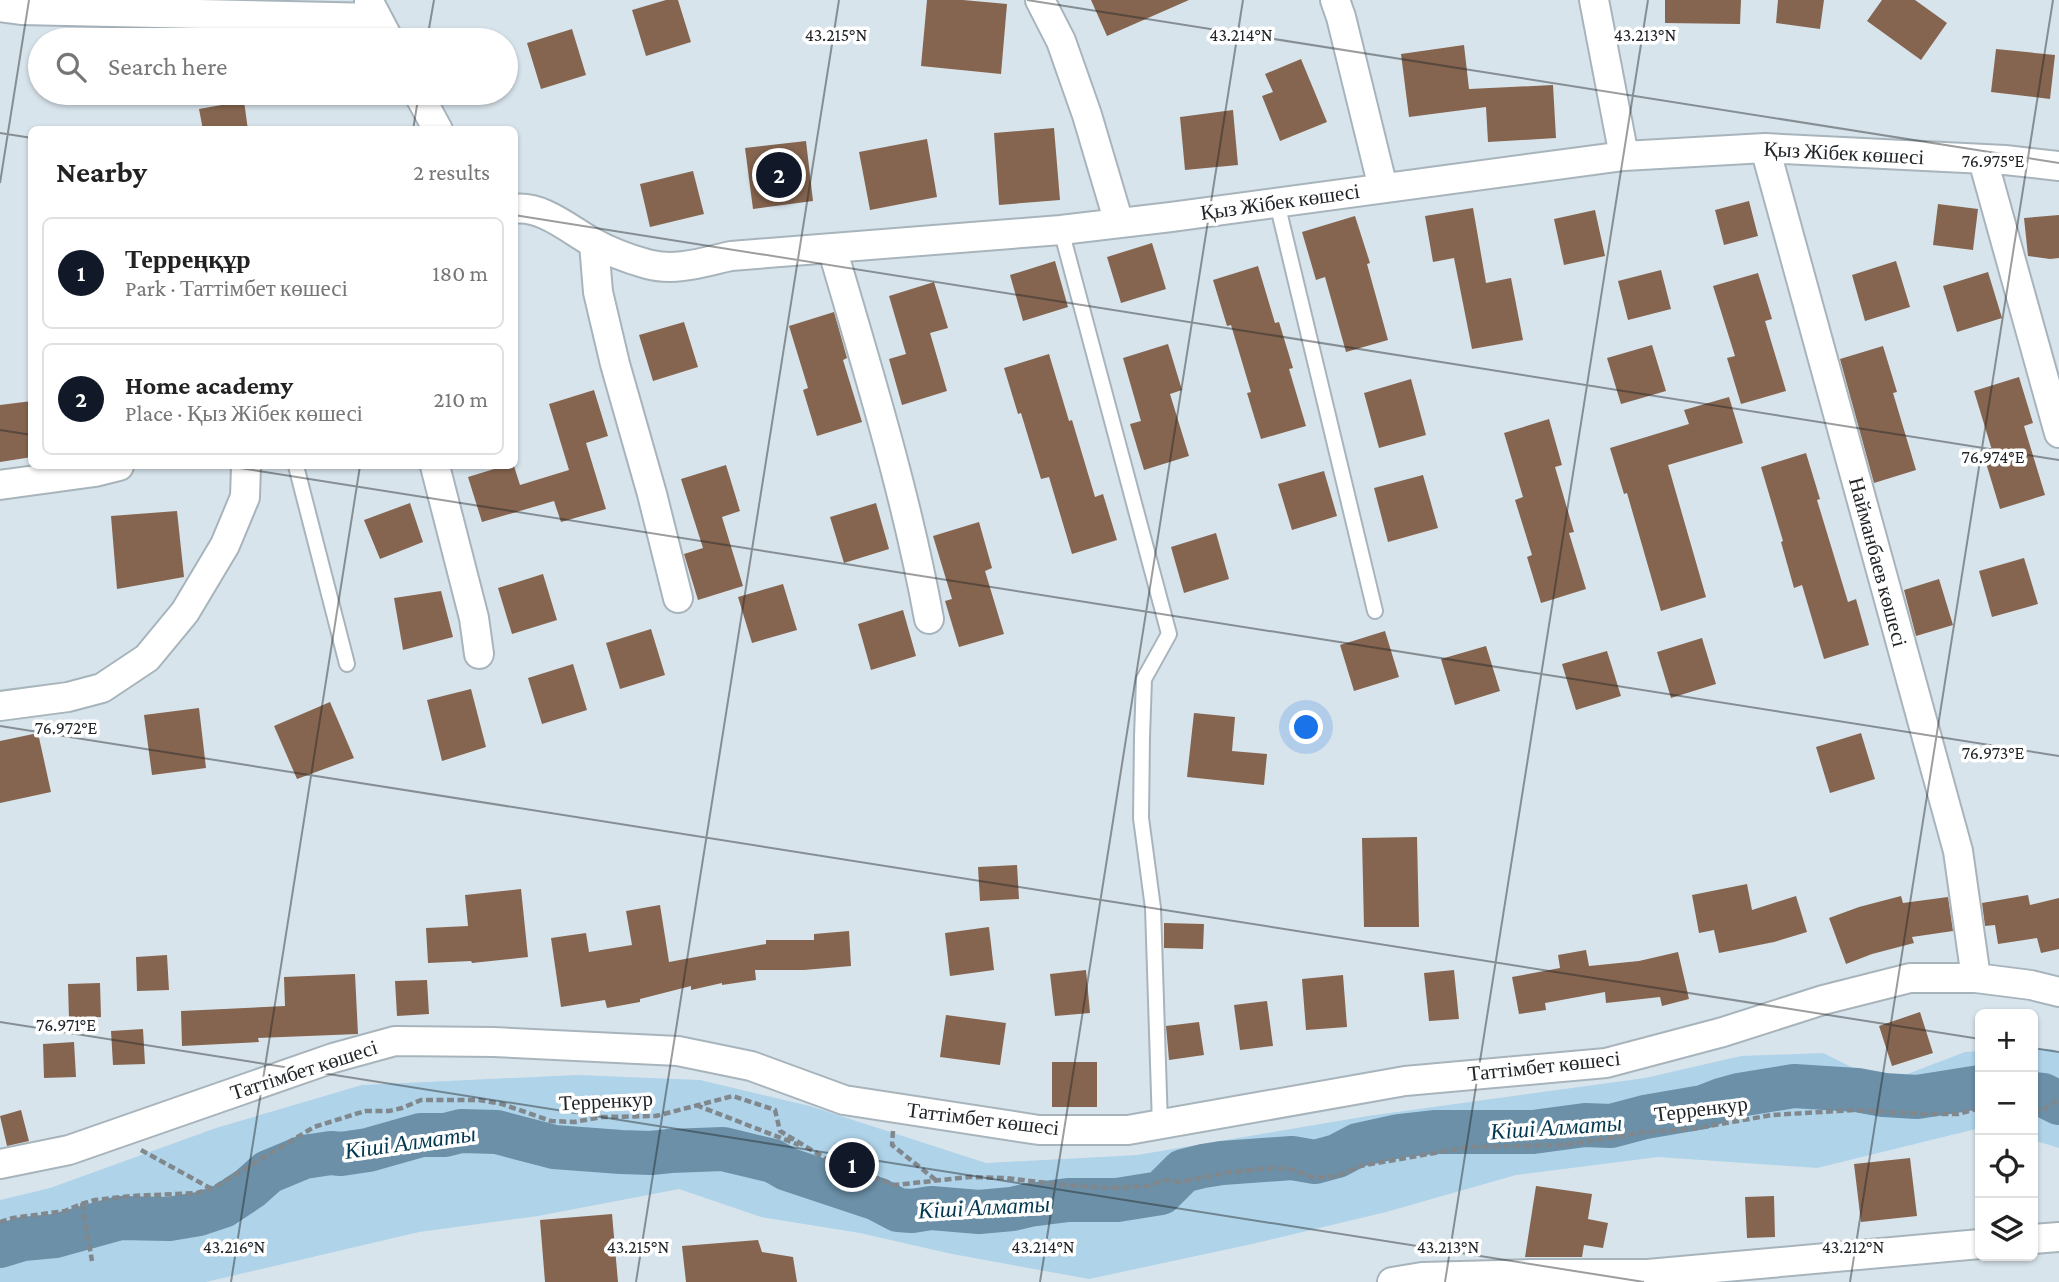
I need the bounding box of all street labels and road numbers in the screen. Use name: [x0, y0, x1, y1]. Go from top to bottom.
street label: Қыз Жібек көшесі: [1763, 137, 1925, 169]
street label: Қыз Жібек көшесі: [1199, 179, 1361, 225]
street label: Найманбаев көшесі: [1844, 475, 1912, 650]
street label: Таттімбет көшесі: [227, 1035, 381, 1105]
street label: Таттімбет көшесі: [1467, 1046, 1622, 1086]
street label: Терренкур: [559, 1087, 653, 1115]
street label: Терренкур: [1653, 1091, 1749, 1127]
street label: Таттімбет көшесі: [905, 1098, 1061, 1140]

